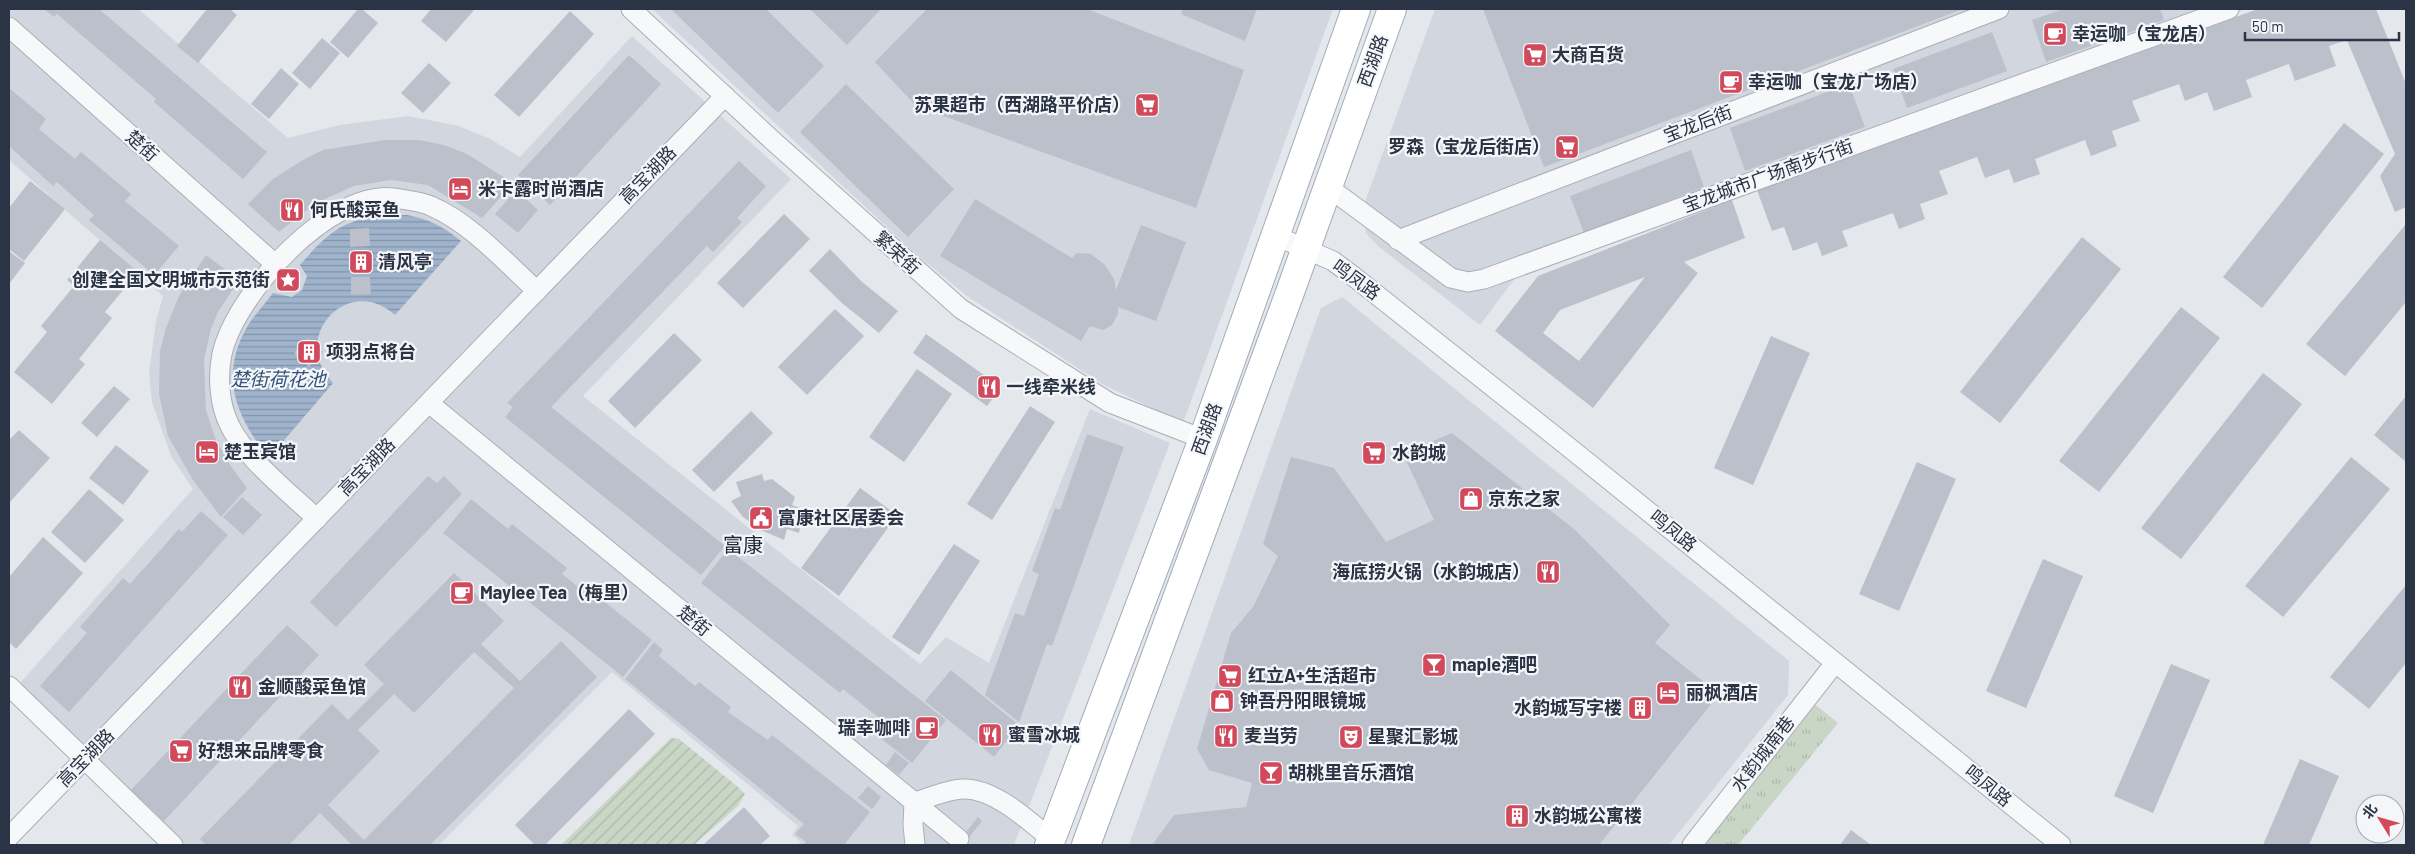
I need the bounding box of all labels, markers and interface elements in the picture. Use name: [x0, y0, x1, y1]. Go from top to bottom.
scale bar: [2245, 10, 2399, 42]
text: 50 m: [2252, 17, 2284, 35]
cafe icon: 幸运咖（宝龙店）: [2042, 21, 2068, 47]
place label: 幸运咖（宝龙店）: [2072, 22, 2216, 44]
street label: 西湖路: [1352, 32, 1392, 90]
supermarket icon: 大商百货: [1522, 42, 1548, 68]
place label: 大商百货: [1552, 43, 1624, 65]
cafe icon: 幸运咖（宝龙广场店）: [1718, 69, 1744, 95]
place label: 幸运咖（宝龙广场店）: [1748, 70, 1928, 92]
supermarket icon: 苏果超市（西湖路平价店）: [1134, 92, 1160, 118]
place label: 苏果超市（西湖路平价店）: [914, 93, 1130, 115]
street label: 宝龙后街: [1660, 100, 1735, 146]
street label: 楚街: [122, 125, 163, 165]
supermarket icon: 罗森（宝龙后街店）: [1554, 134, 1580, 160]
street label: 宝龙城市广场南步行街: [1679, 134, 1856, 216]
place label: 罗森（宝龙后街店）: [1388, 135, 1550, 157]
street label: 高宝湖路: [614, 141, 680, 208]
hotel icon: 米卡露时尚酒店: [447, 176, 473, 202]
place label: 米卡露时尚酒店: [478, 177, 604, 199]
restaurant icon: 何氏酸菜鱼: [279, 197, 305, 223]
place label: 何氏酸菜鱼: [310, 198, 400, 220]
street label: 繁荣街: [870, 226, 925, 278]
building icon: 清风亭: [348, 249, 374, 275]
place label: 清风亭: [378, 250, 432, 272]
street label: 鸣凤路: [1328, 254, 1385, 304]
place icon: 创建全国文明城市示范街: [275, 267, 301, 293]
place label: 创建全国文明城市示范街: [72, 268, 270, 290]
building icon: 项羽点将台: [296, 339, 322, 365]
place label: 项羽点将台: [326, 340, 416, 362]
water label: 楚街荷花池: [230, 367, 327, 390]
restaurant icon: 一线牵米线: [976, 374, 1002, 400]
place label: 一线牵米线: [1006, 375, 1096, 397]
street label: 西湖路: [1186, 400, 1226, 458]
street label: 高宝湖路: [333, 433, 399, 500]
hotel icon: 楚玉宾馆: [194, 439, 220, 465]
place label: 楚玉宾馆: [224, 440, 296, 462]
supermarket icon: 水韵城: [1361, 440, 1387, 466]
place label: 水韵城: [1392, 441, 1446, 463]
shop icon: 京东之家: [1458, 486, 1484, 512]
place label: 京东之家: [1488, 487, 1560, 509]
public building icon: 富康社区居委会: [748, 505, 774, 531]
street label: 鸣凤路: [1646, 505, 1702, 556]
place label: 富康社区居委会: [778, 506, 904, 528]
district label: 富康: [723, 532, 763, 556]
restaurant icon: 海底捞火锅（水韵城店）: [1535, 559, 1561, 585]
place label: 海底捞火锅（水韵城店）: [1332, 560, 1530, 582]
cafe icon: Maylee Tea（梅里）: [449, 580, 475, 606]
place label: Maylee Tea（梅里）: [480, 581, 639, 603]
street label: 楚街: [674, 600, 716, 640]
bar icon: maple酒吧: [1421, 652, 1447, 678]
place label: maple酒吧: [1452, 653, 1537, 675]
supermarket icon: 红立A+生活超市: [1217, 663, 1243, 689]
place label: 红立A+生活超市: [1248, 664, 1377, 686]
restaurant icon: 金顺酸菜鱼馆: [227, 674, 253, 700]
place label: 金顺酸菜鱼馆: [258, 675, 366, 697]
hotel icon: 丽枫酒店: [1655, 680, 1681, 706]
place label: 丽枫酒店: [1686, 681, 1758, 703]
shop icon: 钟吾丹阳眼镜城: [1209, 688, 1235, 714]
place label: 钟吾丹阳眼镜城: [1240, 689, 1366, 711]
building icon: 水韵城写字楼: [1627, 695, 1653, 721]
place label: 水韵城写字楼: [1514, 696, 1622, 718]
street label: 水韵城南巷: [1726, 711, 1799, 796]
cafe icon: 瑞幸咖啡: [914, 715, 940, 741]
place label: 瑞幸咖啡: [838, 716, 910, 738]
restaurant icon: 蜜雪冰城: [977, 722, 1003, 748]
place label: 蜜雪冰城: [1008, 723, 1080, 745]
restaurant icon: 麦当劳: [1213, 723, 1239, 749]
street label: 高宝湖路: [52, 724, 118, 791]
place label: 麦当劳: [1244, 724, 1298, 746]
theatre icon: 星聚汇影城: [1338, 724, 1364, 750]
place label: 星聚汇影城: [1368, 725, 1458, 747]
supermarket icon: 好想来品牌零食: [168, 738, 194, 764]
place label: 好想来品牌零食: [198, 739, 324, 761]
bar icon: 胡桃里音乐酒馆: [1258, 760, 1284, 786]
street label: 鸣凤路: [1961, 760, 2017, 811]
place label: 胡桃里音乐酒馆: [1288, 761, 1414, 783]
north arrow: [2355, 794, 2405, 844]
text: 北: [2358, 800, 2380, 822]
building icon: 水韵城公寓楼: [1504, 803, 1530, 829]
place label: 水韵城公寓楼: [1534, 804, 1642, 826]

